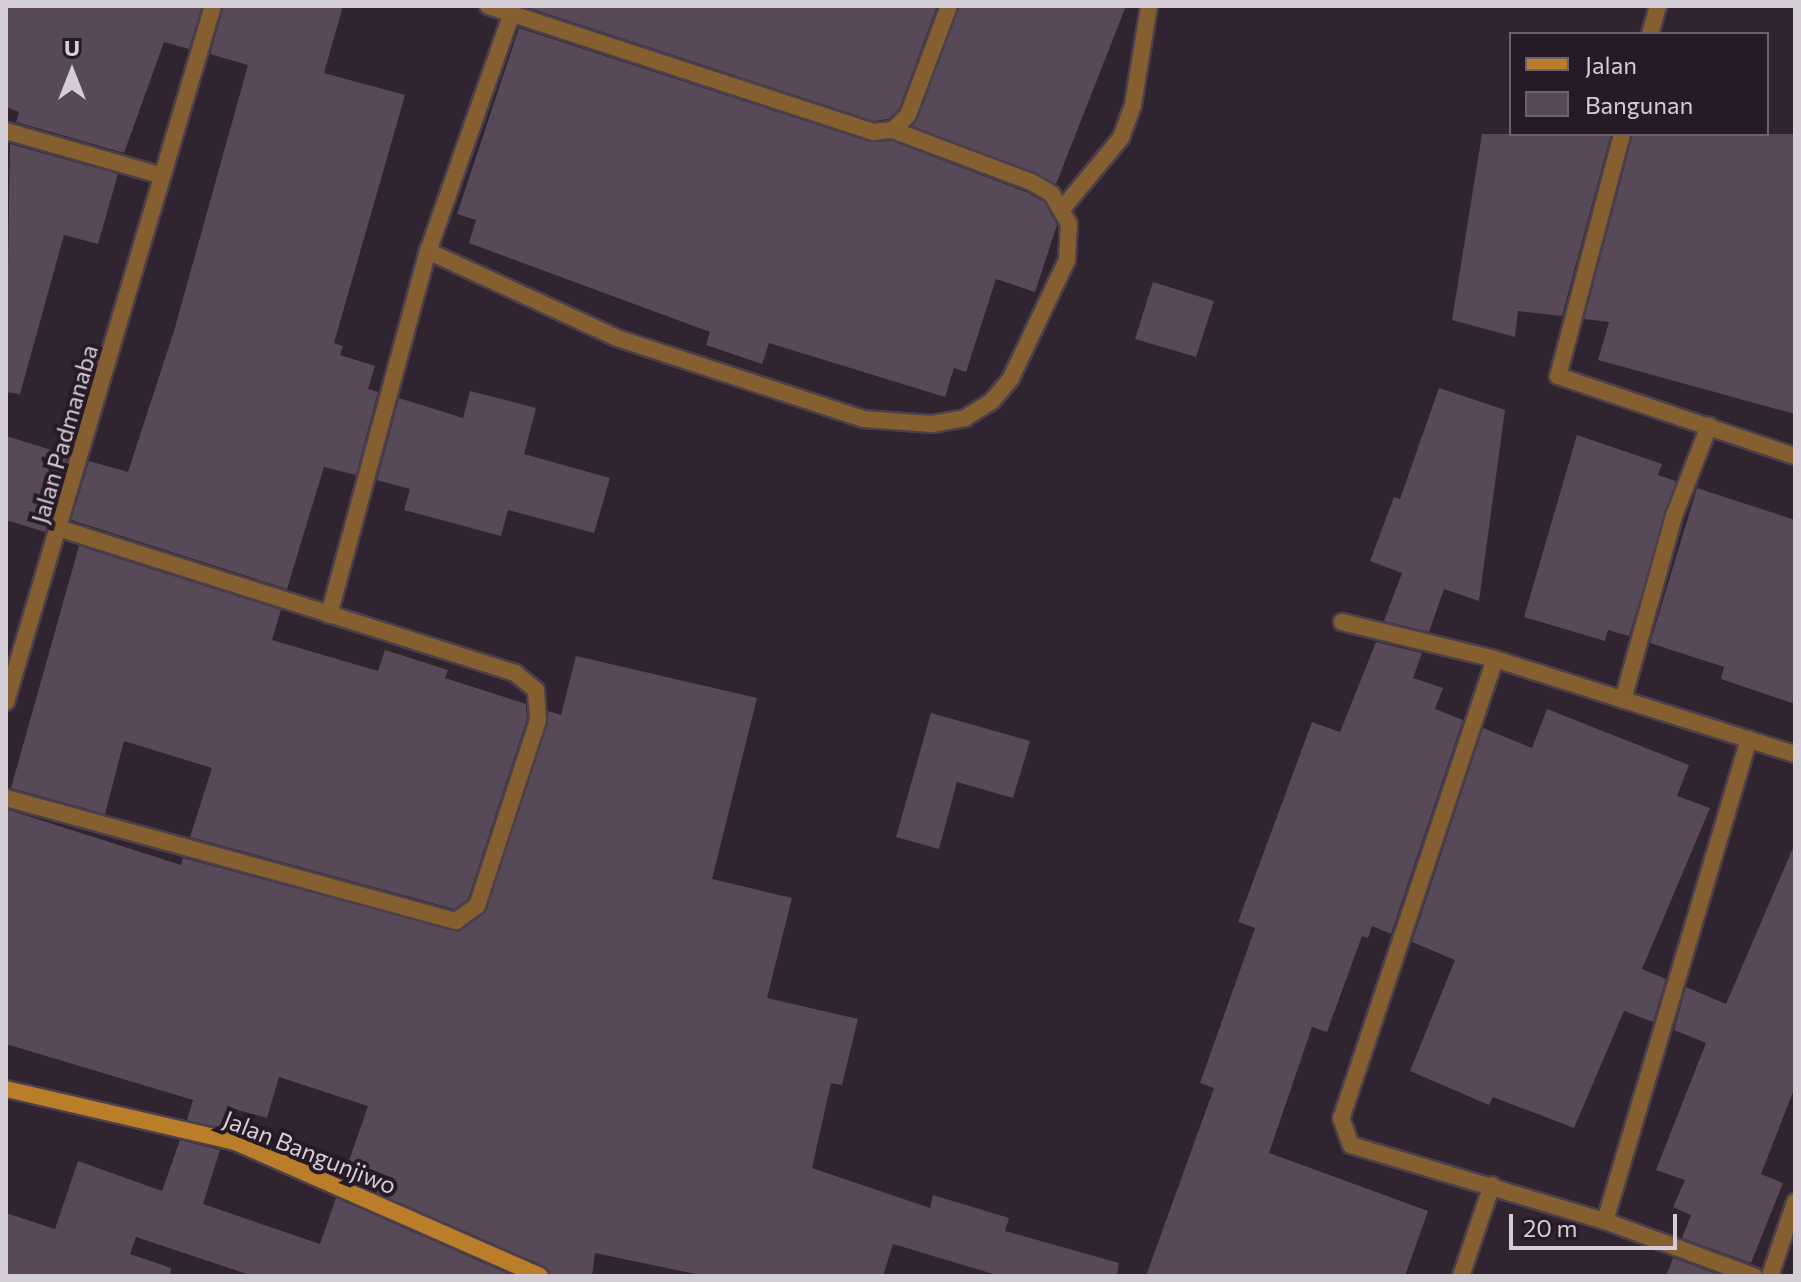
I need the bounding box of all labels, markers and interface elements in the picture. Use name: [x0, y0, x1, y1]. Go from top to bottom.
north arrow: [32, 32, 112, 112]
legend: [1509, 32, 1769, 136]
text: U: [64, 34, 80, 61]
text: Jalan: [1585, 50, 1637, 79]
text: Bangunan: [1585, 90, 1693, 119]
street label: Jalan Padmanaba: [25, 341, 103, 527]
street label: Jalan Bangunjiwo: [219, 1104, 401, 1200]
scale bar: [1513, 1198, 1681, 1248]
text: 20 m: [1523, 1213, 1577, 1242]

